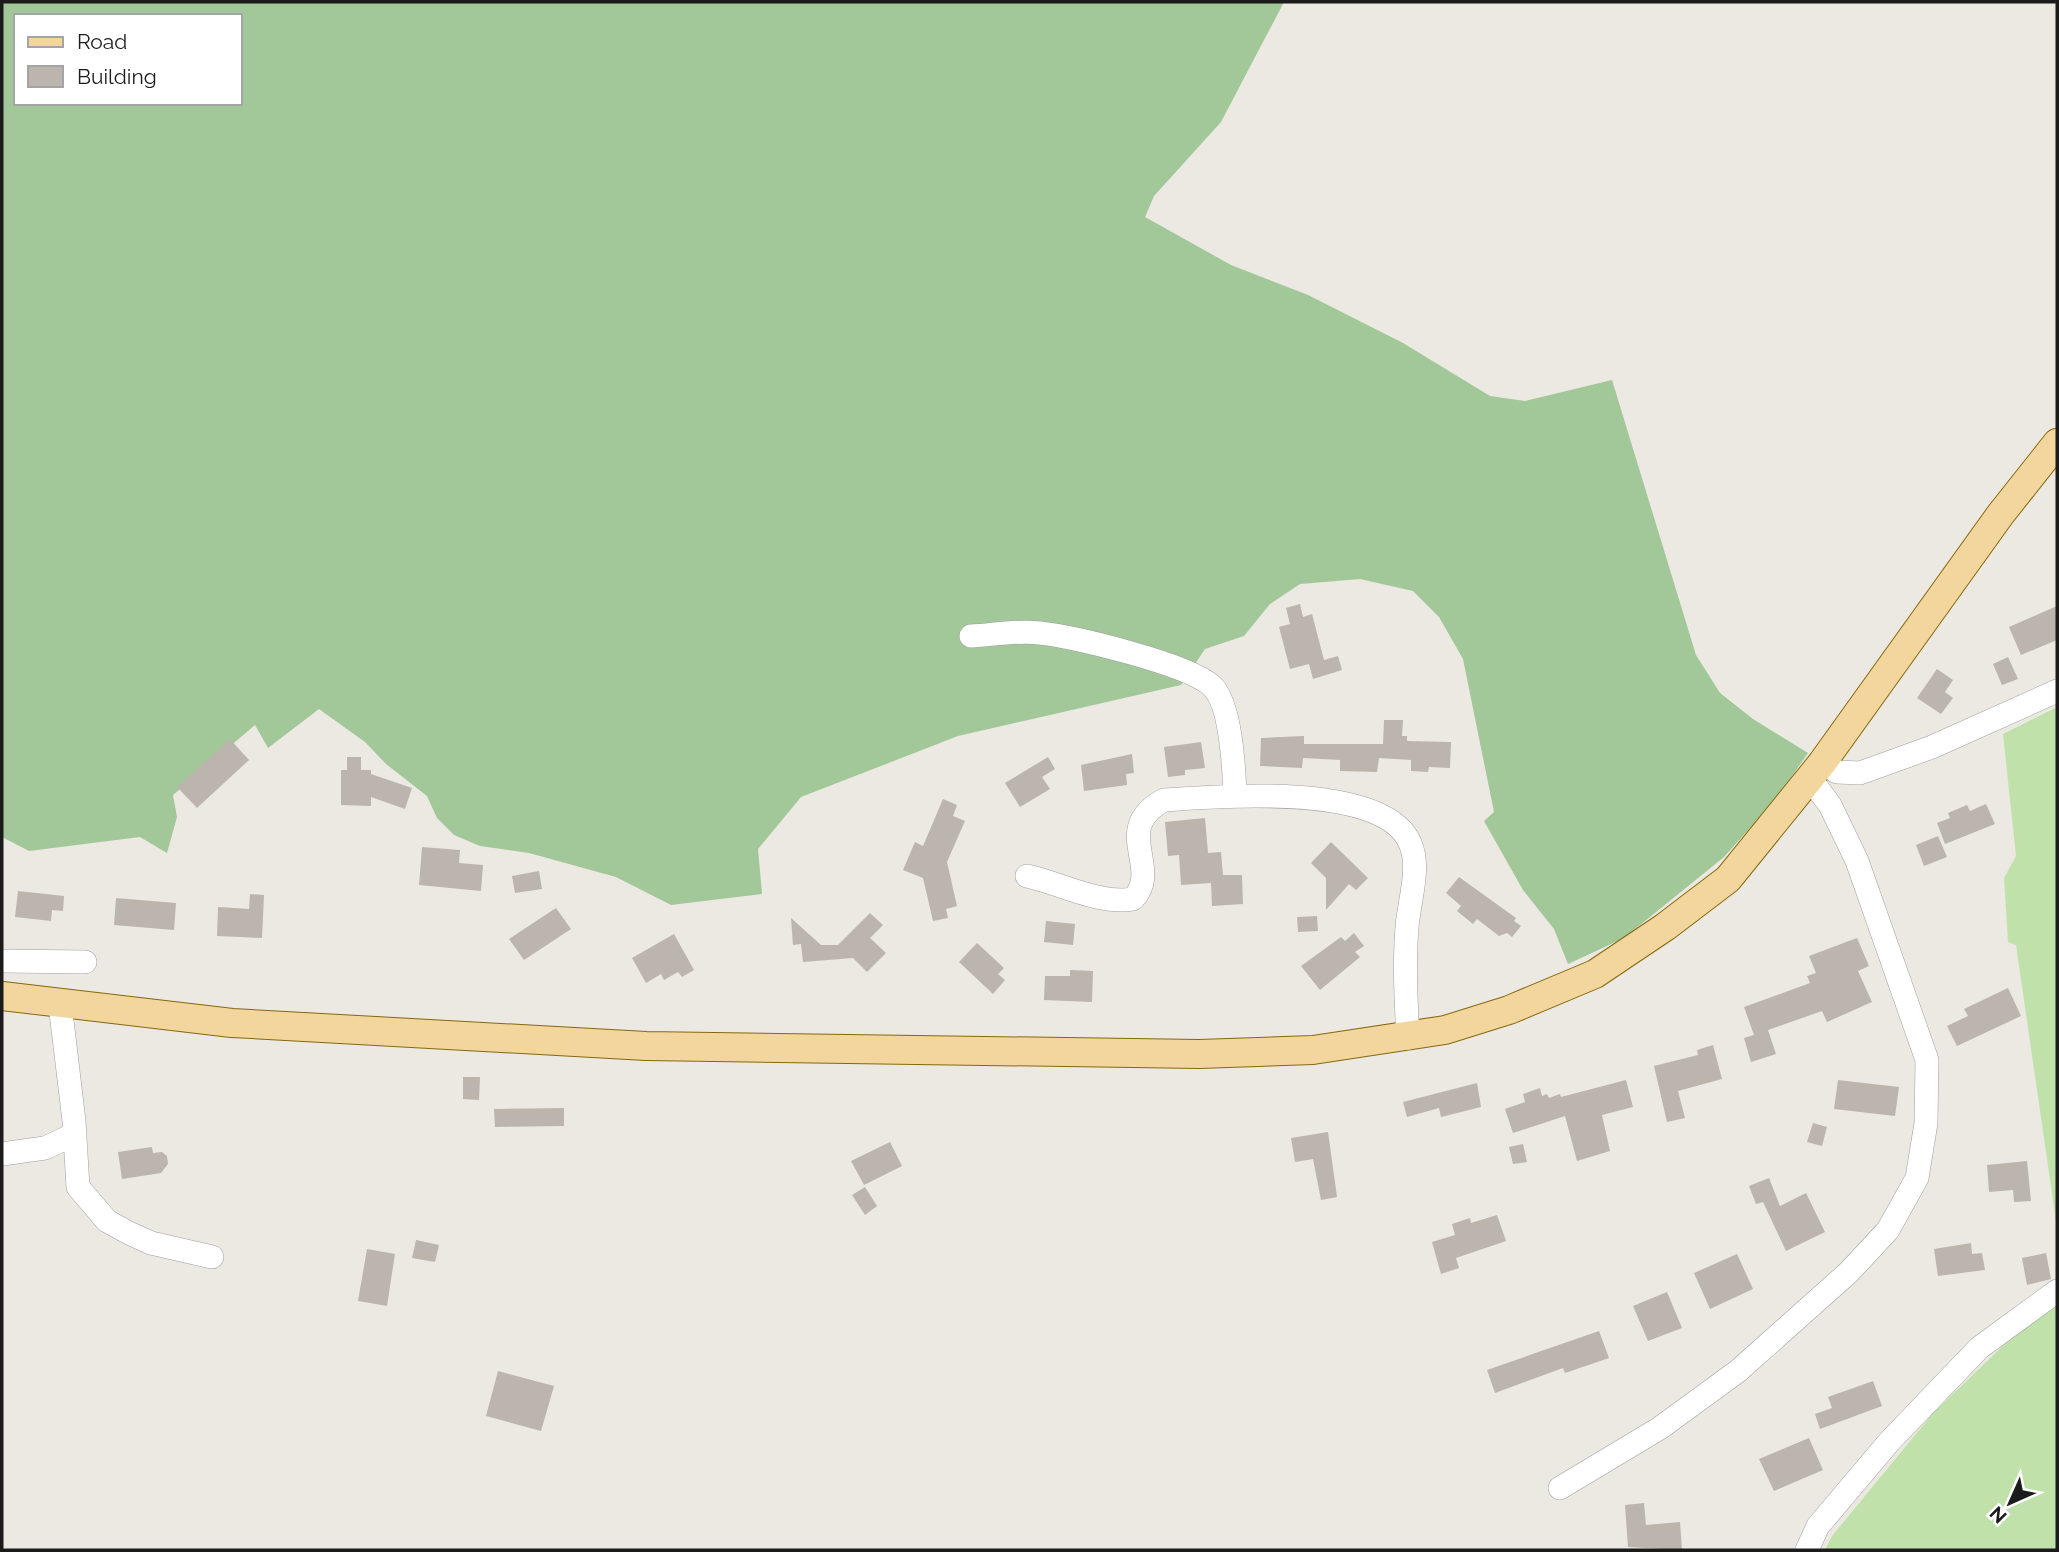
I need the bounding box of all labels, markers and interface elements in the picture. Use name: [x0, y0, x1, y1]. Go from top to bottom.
legend: [14, 14, 242, 105]
text: Road: [77, 29, 127, 54]
text: Building: [77, 64, 157, 89]
north arrow: [1975, 1468, 2045, 1538]
text: N: [1985, 1502, 2011, 1528]

